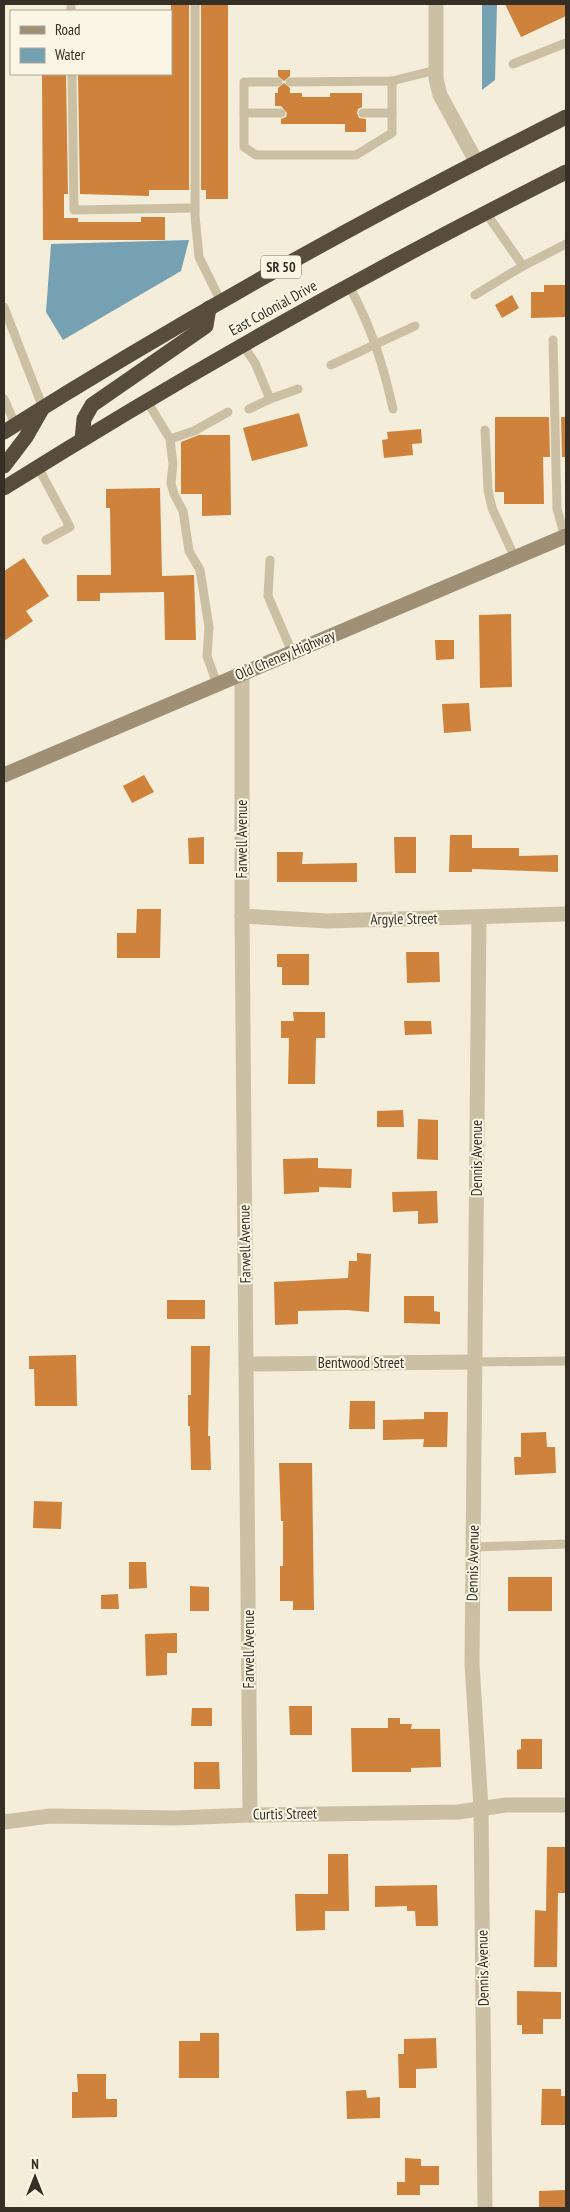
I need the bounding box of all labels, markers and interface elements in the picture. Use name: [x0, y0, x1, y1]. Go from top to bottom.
legend: [10, 10, 172, 75]
text: Road: [55, 20, 81, 39]
text: Water: [55, 45, 86, 64]
road number: SR 50: [261, 256, 301, 278]
street label: East Colonial Drive: [226, 276, 320, 340]
street label: Old Cheney Highway: [232, 625, 338, 684]
street label: Farwell Avenue: [232, 800, 251, 878]
street label: Argyle Street: [370, 908, 438, 929]
street label: Dennis Avenue: [467, 1120, 486, 1196]
street label: Farwell Avenue: [234, 1204, 255, 1284]
street label: Bentwood Street: [318, 1353, 404, 1372]
street label: Dennis Avenue: [462, 1525, 483, 1601]
street label: Farwell Avenue: [239, 1610, 258, 1688]
street label: Curtis Street: [253, 1803, 317, 1824]
street label: Dennis Avenue: [472, 1930, 493, 2006]
north arrow: [10, 2152, 60, 2202]
text: N: [31, 2155, 39, 2173]

